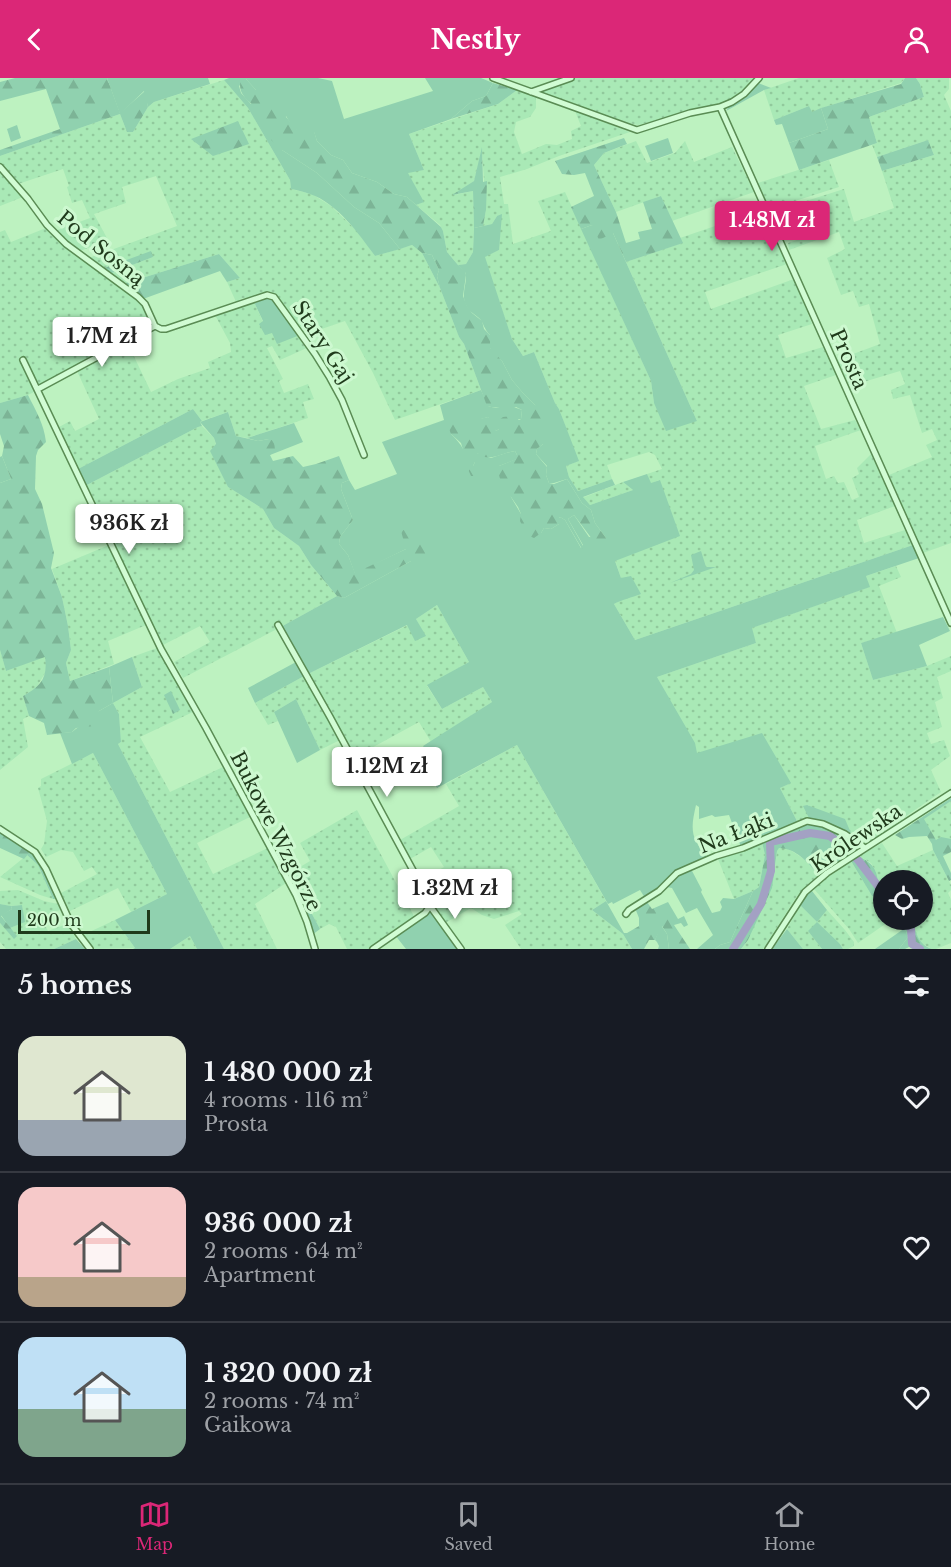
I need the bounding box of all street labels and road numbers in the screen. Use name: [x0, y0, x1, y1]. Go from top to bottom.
street label: Pod Sosną: [52, 206, 150, 291]
street label: Stary Gaj: [287, 296, 359, 388]
street label: Prosta: [825, 325, 873, 394]
street label: Bukowe Wzgórze: [225, 747, 327, 915]
street label: Królewska: [806, 798, 907, 877]
street label: Na Łąki: [695, 808, 777, 858]

